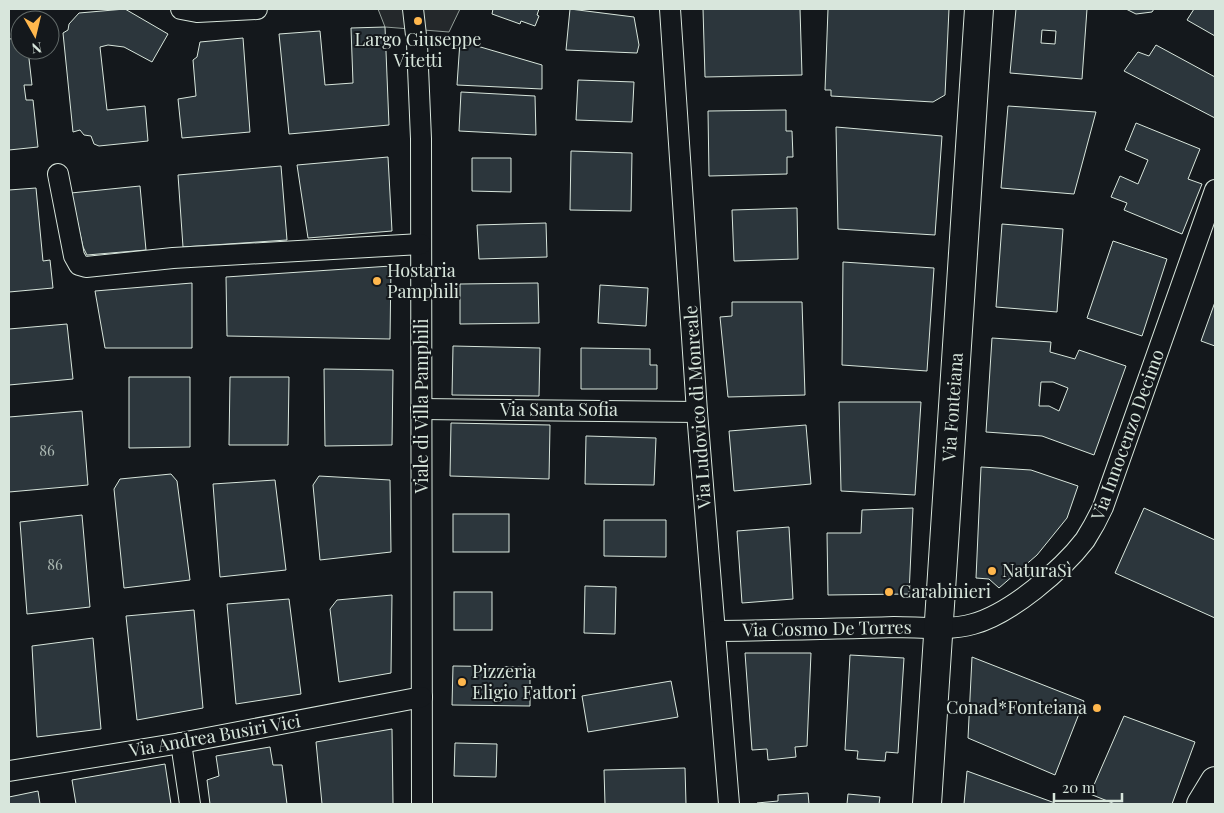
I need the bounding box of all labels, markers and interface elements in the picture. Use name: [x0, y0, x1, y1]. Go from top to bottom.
north arrow: [10, 10, 60, 60]
marker: Largo Giuseppe Vitetti: [412, 15, 424, 27]
place label: Largo Giuseppe Vitetti: [355, 27, 481, 72]
text: N: [31, 38, 43, 58]
place label: Hostaria Pamphili: [387, 258, 459, 303]
marker: Hostaria Pamphili: [371, 275, 383, 287]
street label: Via Ludovico di Monreale: [678, 305, 716, 511]
street label: Viale di Villa Pamphili: [409, 319, 433, 494]
street label: Via Innocenzo Decimo: [1085, 346, 1169, 524]
street label: Via Fonteiana: [936, 352, 968, 463]
street label: Via Santa Sofia: [499, 397, 618, 421]
house number: 86: [39, 440, 55, 460]
house number: 86: [47, 554, 63, 574]
place label: NaturaSì: [1002, 558, 1072, 582]
marker: NaturaSì: [986, 565, 998, 577]
place label: Carabinieri: [899, 579, 991, 603]
marker: Carabinieri: [883, 586, 895, 598]
street label: Via Cosmo De Torres: [741, 615, 912, 641]
place label: Pizzeria Eligio Fattori: [472, 659, 577, 704]
marker: Pizzeria Eligio Fattori: [456, 676, 468, 688]
place label: Conad*Fonteiana: [946, 695, 1087, 719]
marker: Conad*Fonteiana: [1091, 702, 1103, 714]
street label: Via Andrea Busiri Vici: [126, 708, 302, 762]
scale bar: [1054, 770, 1122, 802]
text: 20 m: [1062, 777, 1096, 797]

